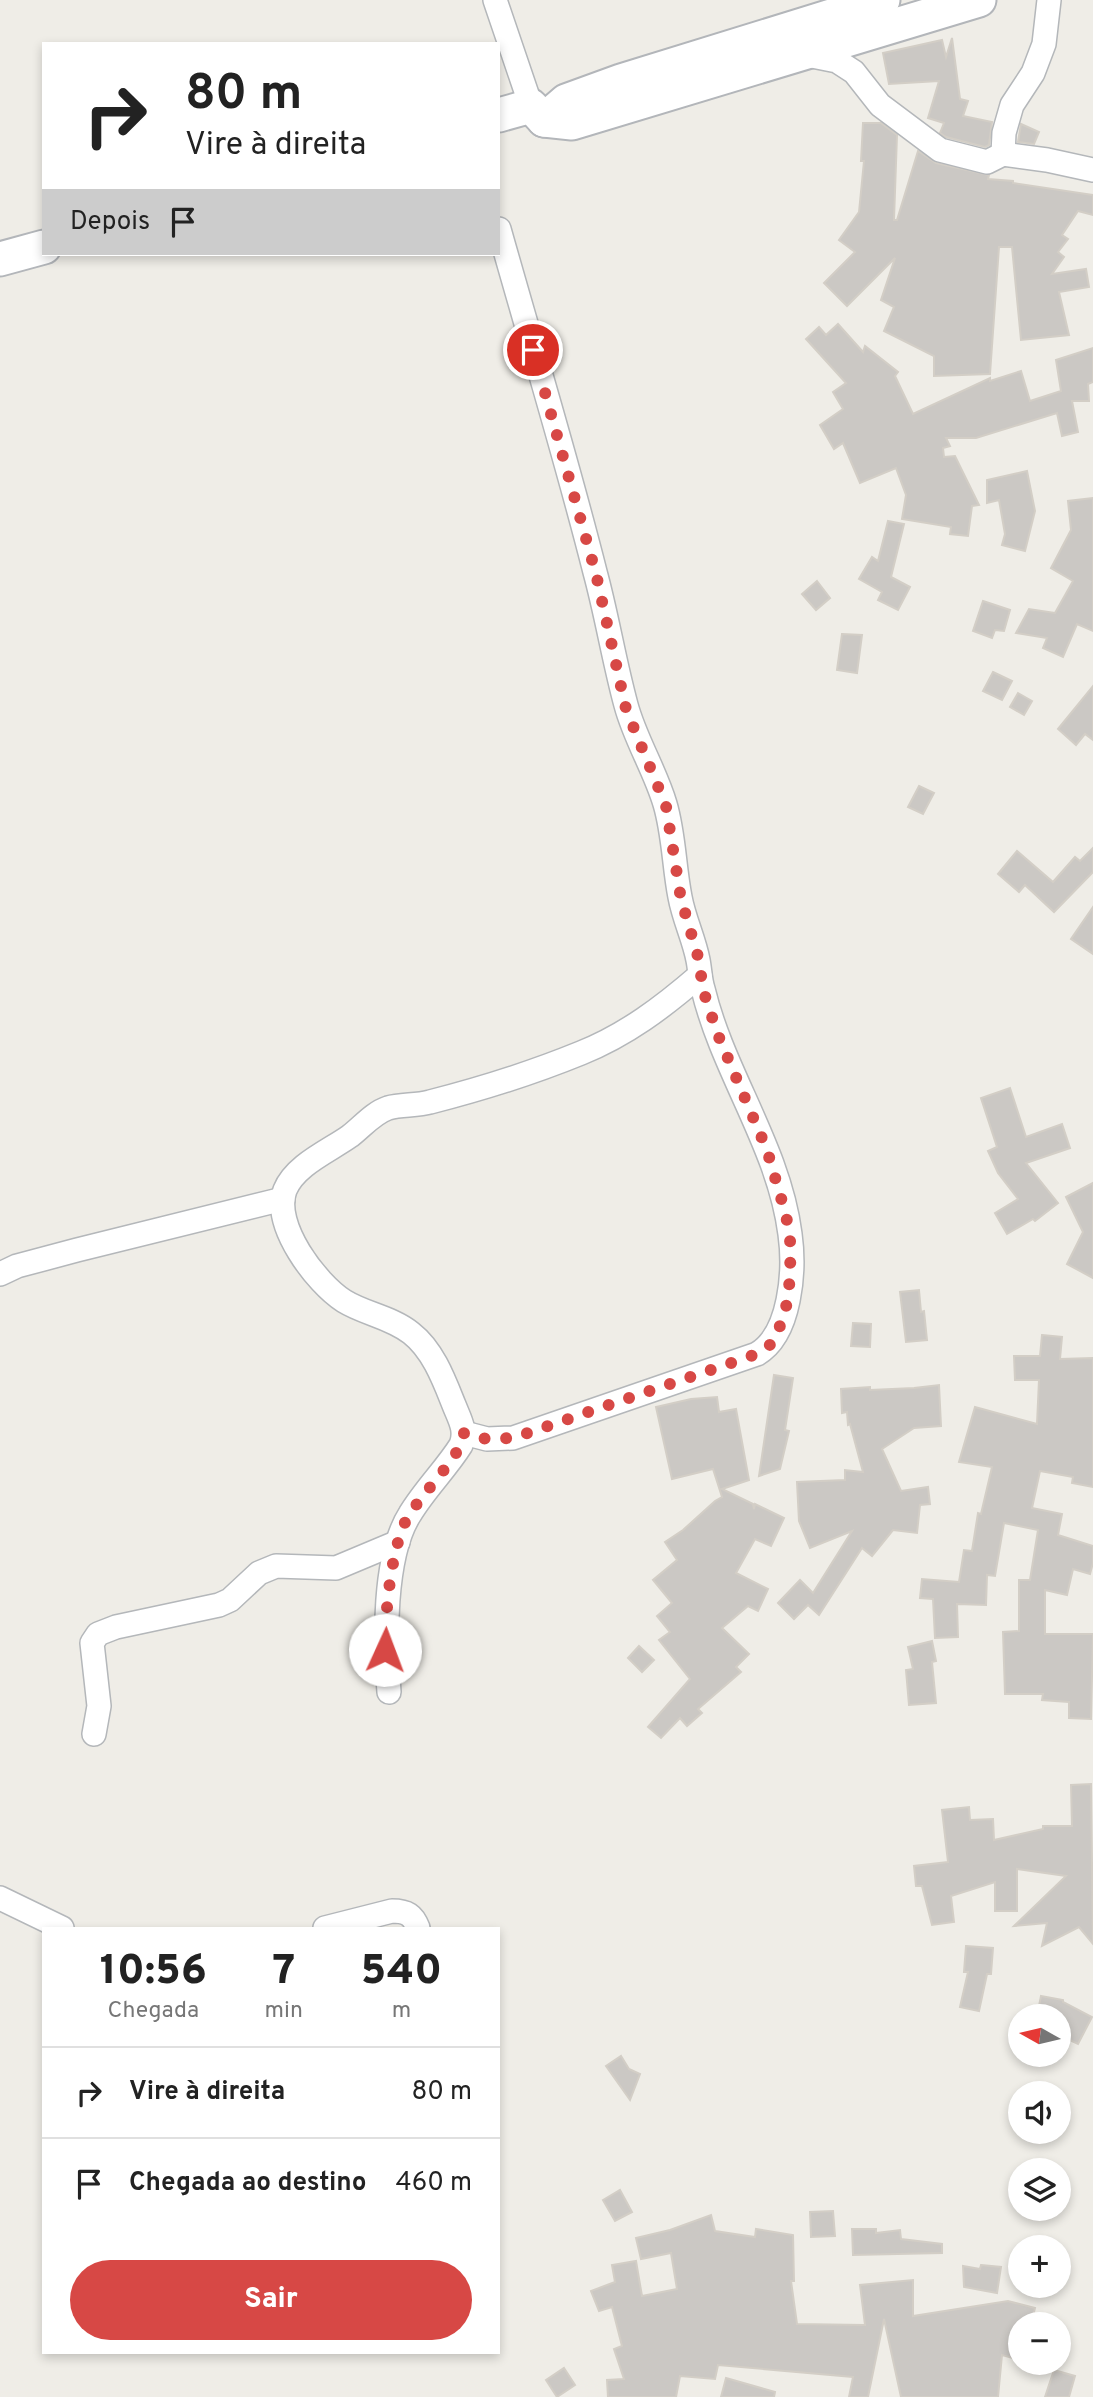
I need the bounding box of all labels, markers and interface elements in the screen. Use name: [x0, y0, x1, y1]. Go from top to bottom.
text: 80 m: [185, 65, 302, 127]
icon: right: [70, 70, 161, 161]
text: Vire à direita: [185, 126, 366, 166]
icon: arrive: [164, 203, 202, 241]
text: Depois: [70, 206, 150, 239]
pin: [503, 320, 563, 380]
icon: arrive: [514, 331, 552, 369]
position arrow: [348, 1613, 422, 1687]
text: 10:56: [100, 1946, 207, 1999]
text: 7: [272, 1946, 295, 1999]
text: 540: [361, 1946, 442, 1999]
text: Chegada: [108, 1997, 199, 2026]
text: min: [265, 1997, 303, 2026]
text: m: [392, 1997, 411, 2026]
north arrow: [1008, 2004, 1071, 2067]
map controls: [1008, 2004, 1071, 2375]
icon: right: [70, 2074, 108, 2112]
text: Vire à direita: [129, 2076, 285, 2109]
text: 80 m: [412, 2076, 472, 2109]
button: sound: [1008, 2081, 1071, 2144]
button: layers: [1008, 2158, 1071, 2221]
icon: arrive: [70, 2165, 108, 2203]
text: Chegada ao destino: [129, 2167, 366, 2200]
text: 460 m: [396, 2167, 472, 2200]
button: +: [1008, 2235, 1071, 2298]
button: Sair: [70, 2260, 472, 2340]
button: −: [1008, 2312, 1071, 2375]

